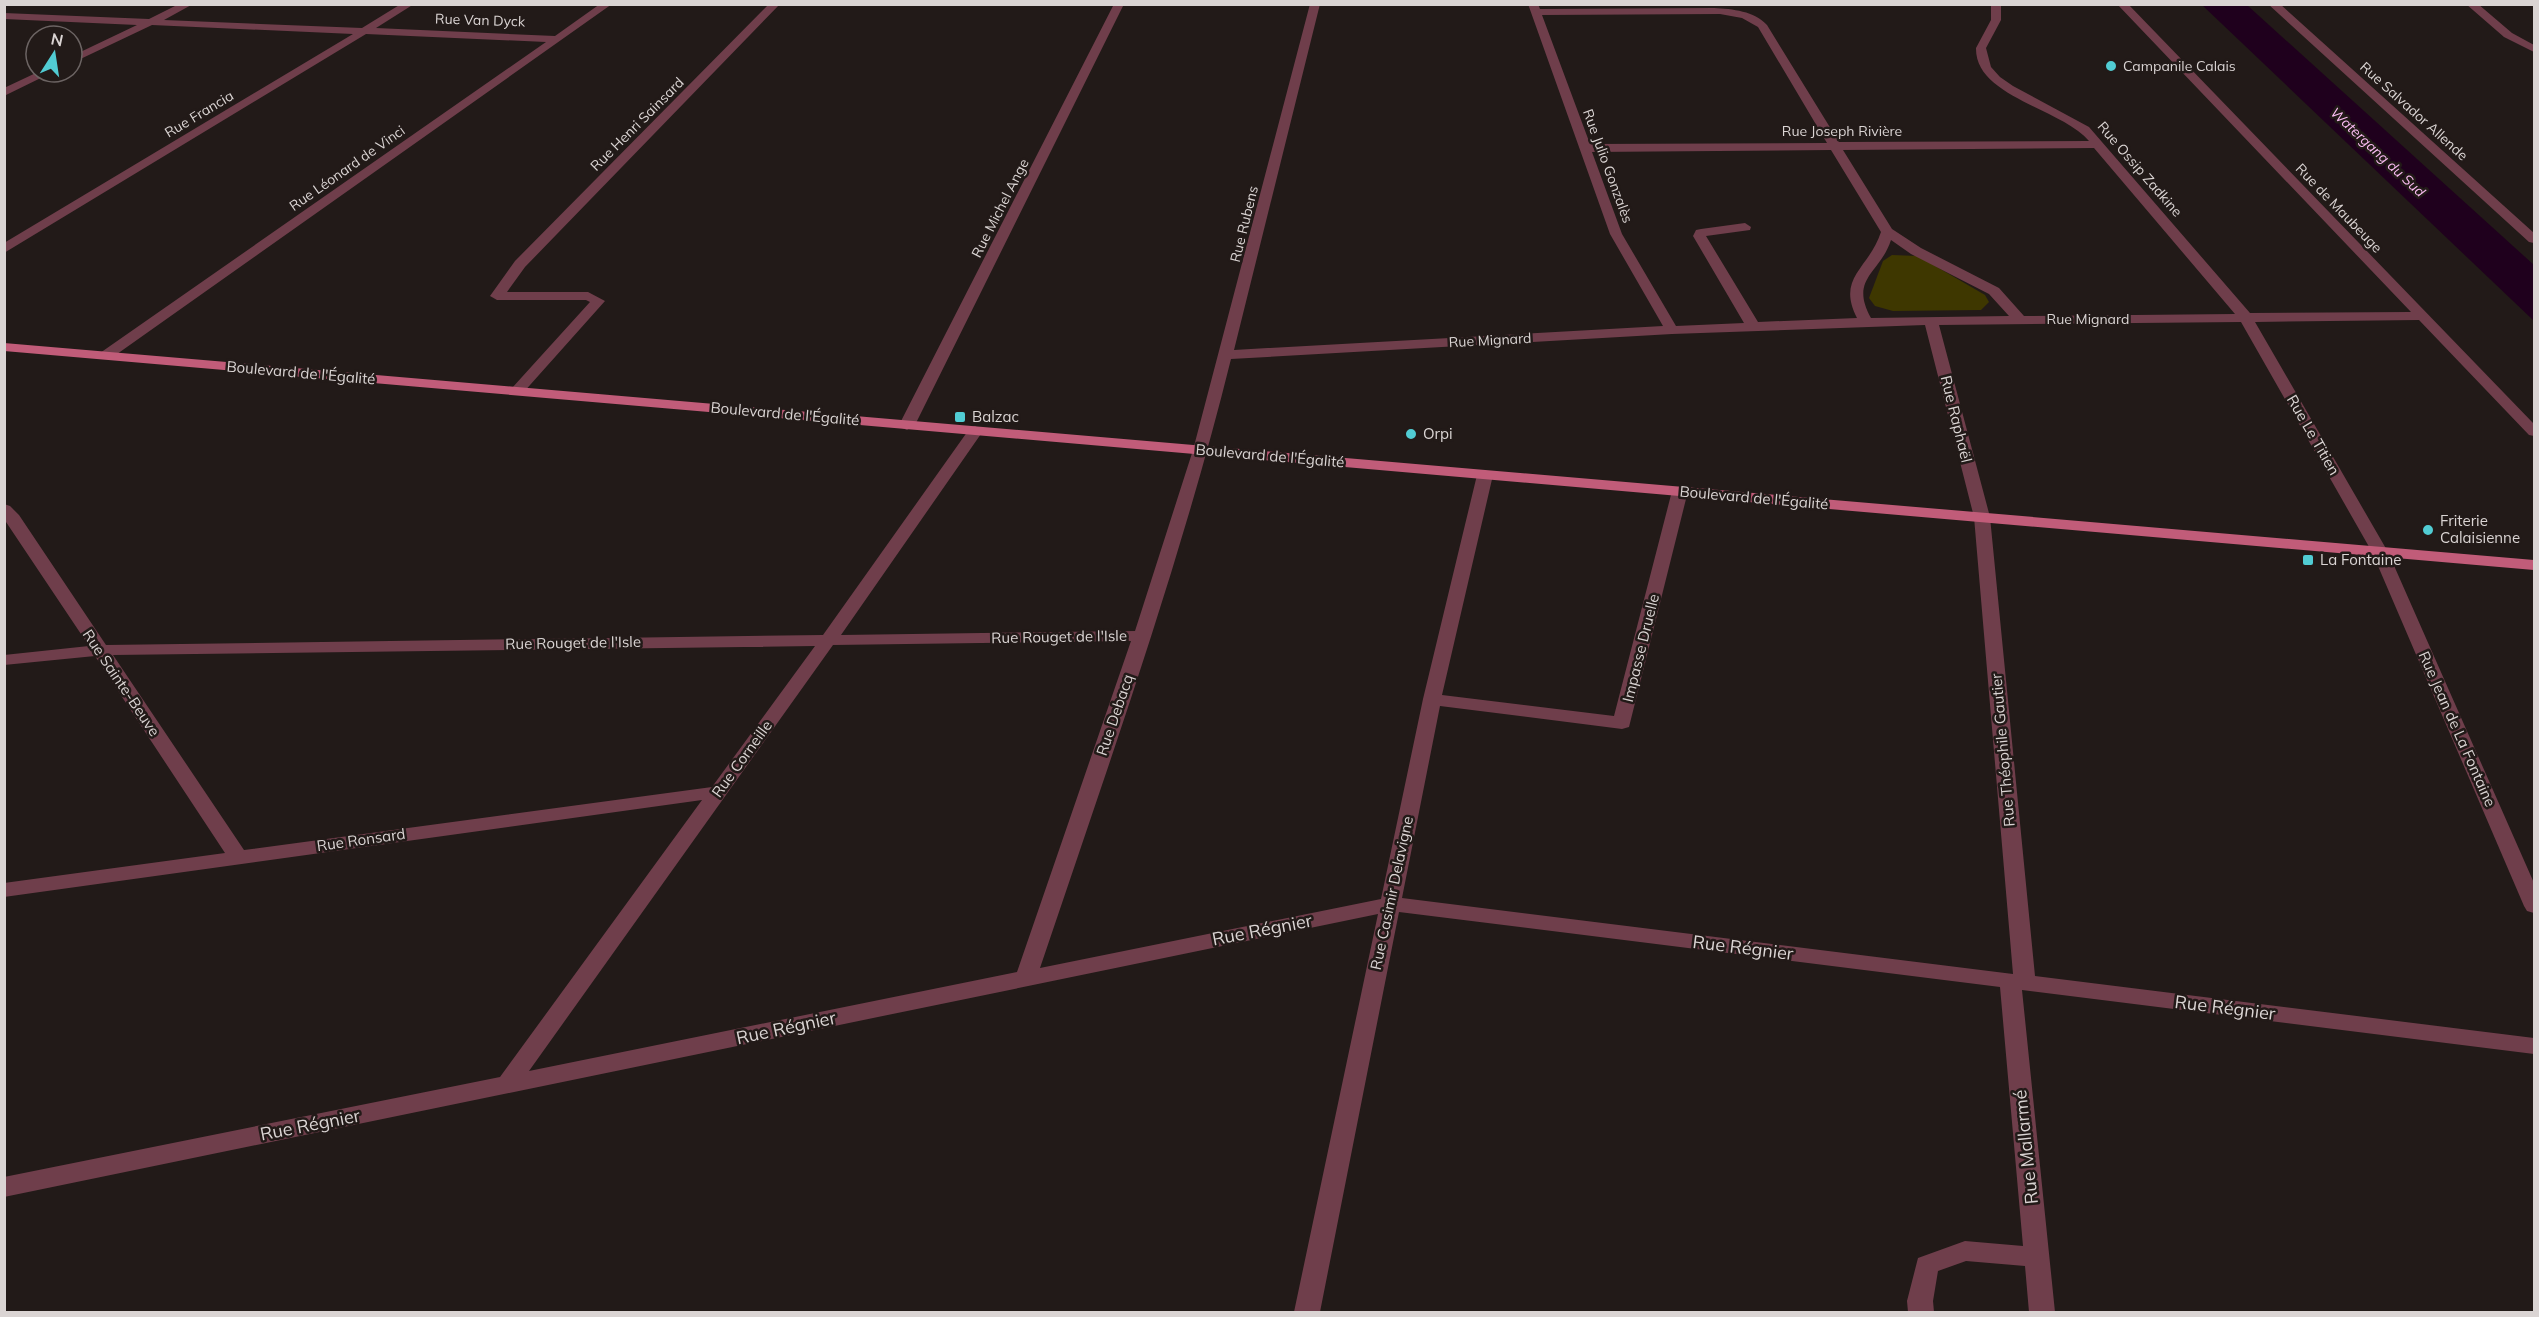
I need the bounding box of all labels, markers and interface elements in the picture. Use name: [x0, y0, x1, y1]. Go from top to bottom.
street label: Rue Van Dyck: [435, 9, 526, 31]
north arrow: [24, 24, 84, 84]
text: N: [49, 28, 65, 50]
place label: Campanile Calais: [2123, 57, 2236, 75]
street label: Rue Salvador Allende: [2356, 58, 2472, 164]
marker: Campanile Calais: [2104, 59, 2118, 73]
street label: Rue Henri Sainsard: [586, 73, 688, 175]
street label: Rue Francia: [161, 86, 237, 142]
water label: Watergang du Sud: [2327, 103, 2430, 201]
street label: Rue Julio Gonzalès: [1579, 107, 1637, 225]
street label: Rue Ossip Zadkine: [2094, 118, 2186, 220]
street label: Rue Léonard de Vinci: [286, 121, 408, 215]
street label: Rue Joseph Rivière: [1782, 122, 1902, 140]
street label: Rue Michel Ange: [967, 156, 1033, 260]
street label: Rue de Maubeuge: [2292, 160, 2386, 256]
street label: Rue Rubens: [1226, 184, 1262, 264]
street label: Rue Mignard: [2047, 310, 2129, 328]
street label: Rue Mignard: [1448, 329, 1532, 351]
street label: Boulevard de l'Égalité: [226, 357, 376, 388]
street label: Rue Raphaël: [1937, 373, 1976, 464]
street label: Rue Le Titien: [2283, 391, 2344, 478]
street label: Boulevard de l'Égalité: [710, 398, 860, 429]
place label: Balzac: [972, 407, 1019, 426]
marker: Balzac: [953, 410, 967, 424]
place label: Orpi: [1423, 424, 1453, 443]
marker: Orpi: [1404, 427, 1418, 441]
street label: Boulevard de l'Égalité: [1195, 440, 1345, 471]
street label: Boulevard de l'Égalité: [1679, 482, 1829, 513]
place label: Friterie Calaisienne: [2440, 511, 2520, 547]
marker: Friterie Calaisienne: [2421, 523, 2435, 537]
place label: La Fontaine: [2320, 550, 2401, 569]
marker: La Fontaine: [2301, 553, 2315, 567]
street label: Impasse Druelle: [1618, 592, 1663, 704]
street label: Rue Sainte-Beuve: [79, 626, 164, 740]
street label: Rue Rouget de l'Isle: [991, 626, 1127, 647]
street label: Rue Rouget de l'Isle: [505, 632, 641, 653]
street label: Rue Jean de La Fontaine: [2415, 648, 2500, 810]
street label: Rue Debacq: [1092, 672, 1137, 758]
street label: Rue Théophile Gautier: [1986, 672, 2019, 827]
street label: Rue Corneille: [707, 716, 776, 801]
street label: Rue Casimir Delavigne: [1366, 814, 1417, 971]
street label: Rue Ronsard: [315, 824, 407, 855]
street label: Rue Régnier: [1210, 908, 1314, 950]
street label: Rue Régnier: [1691, 930, 1795, 965]
street label: Rue Régnier: [2173, 990, 2277, 1025]
street label: Rue Régnier: [734, 1006, 838, 1049]
street label: Rue Mallarmé: [2008, 1089, 2043, 1205]
street label: Rue Régnier: [258, 1103, 362, 1145]

